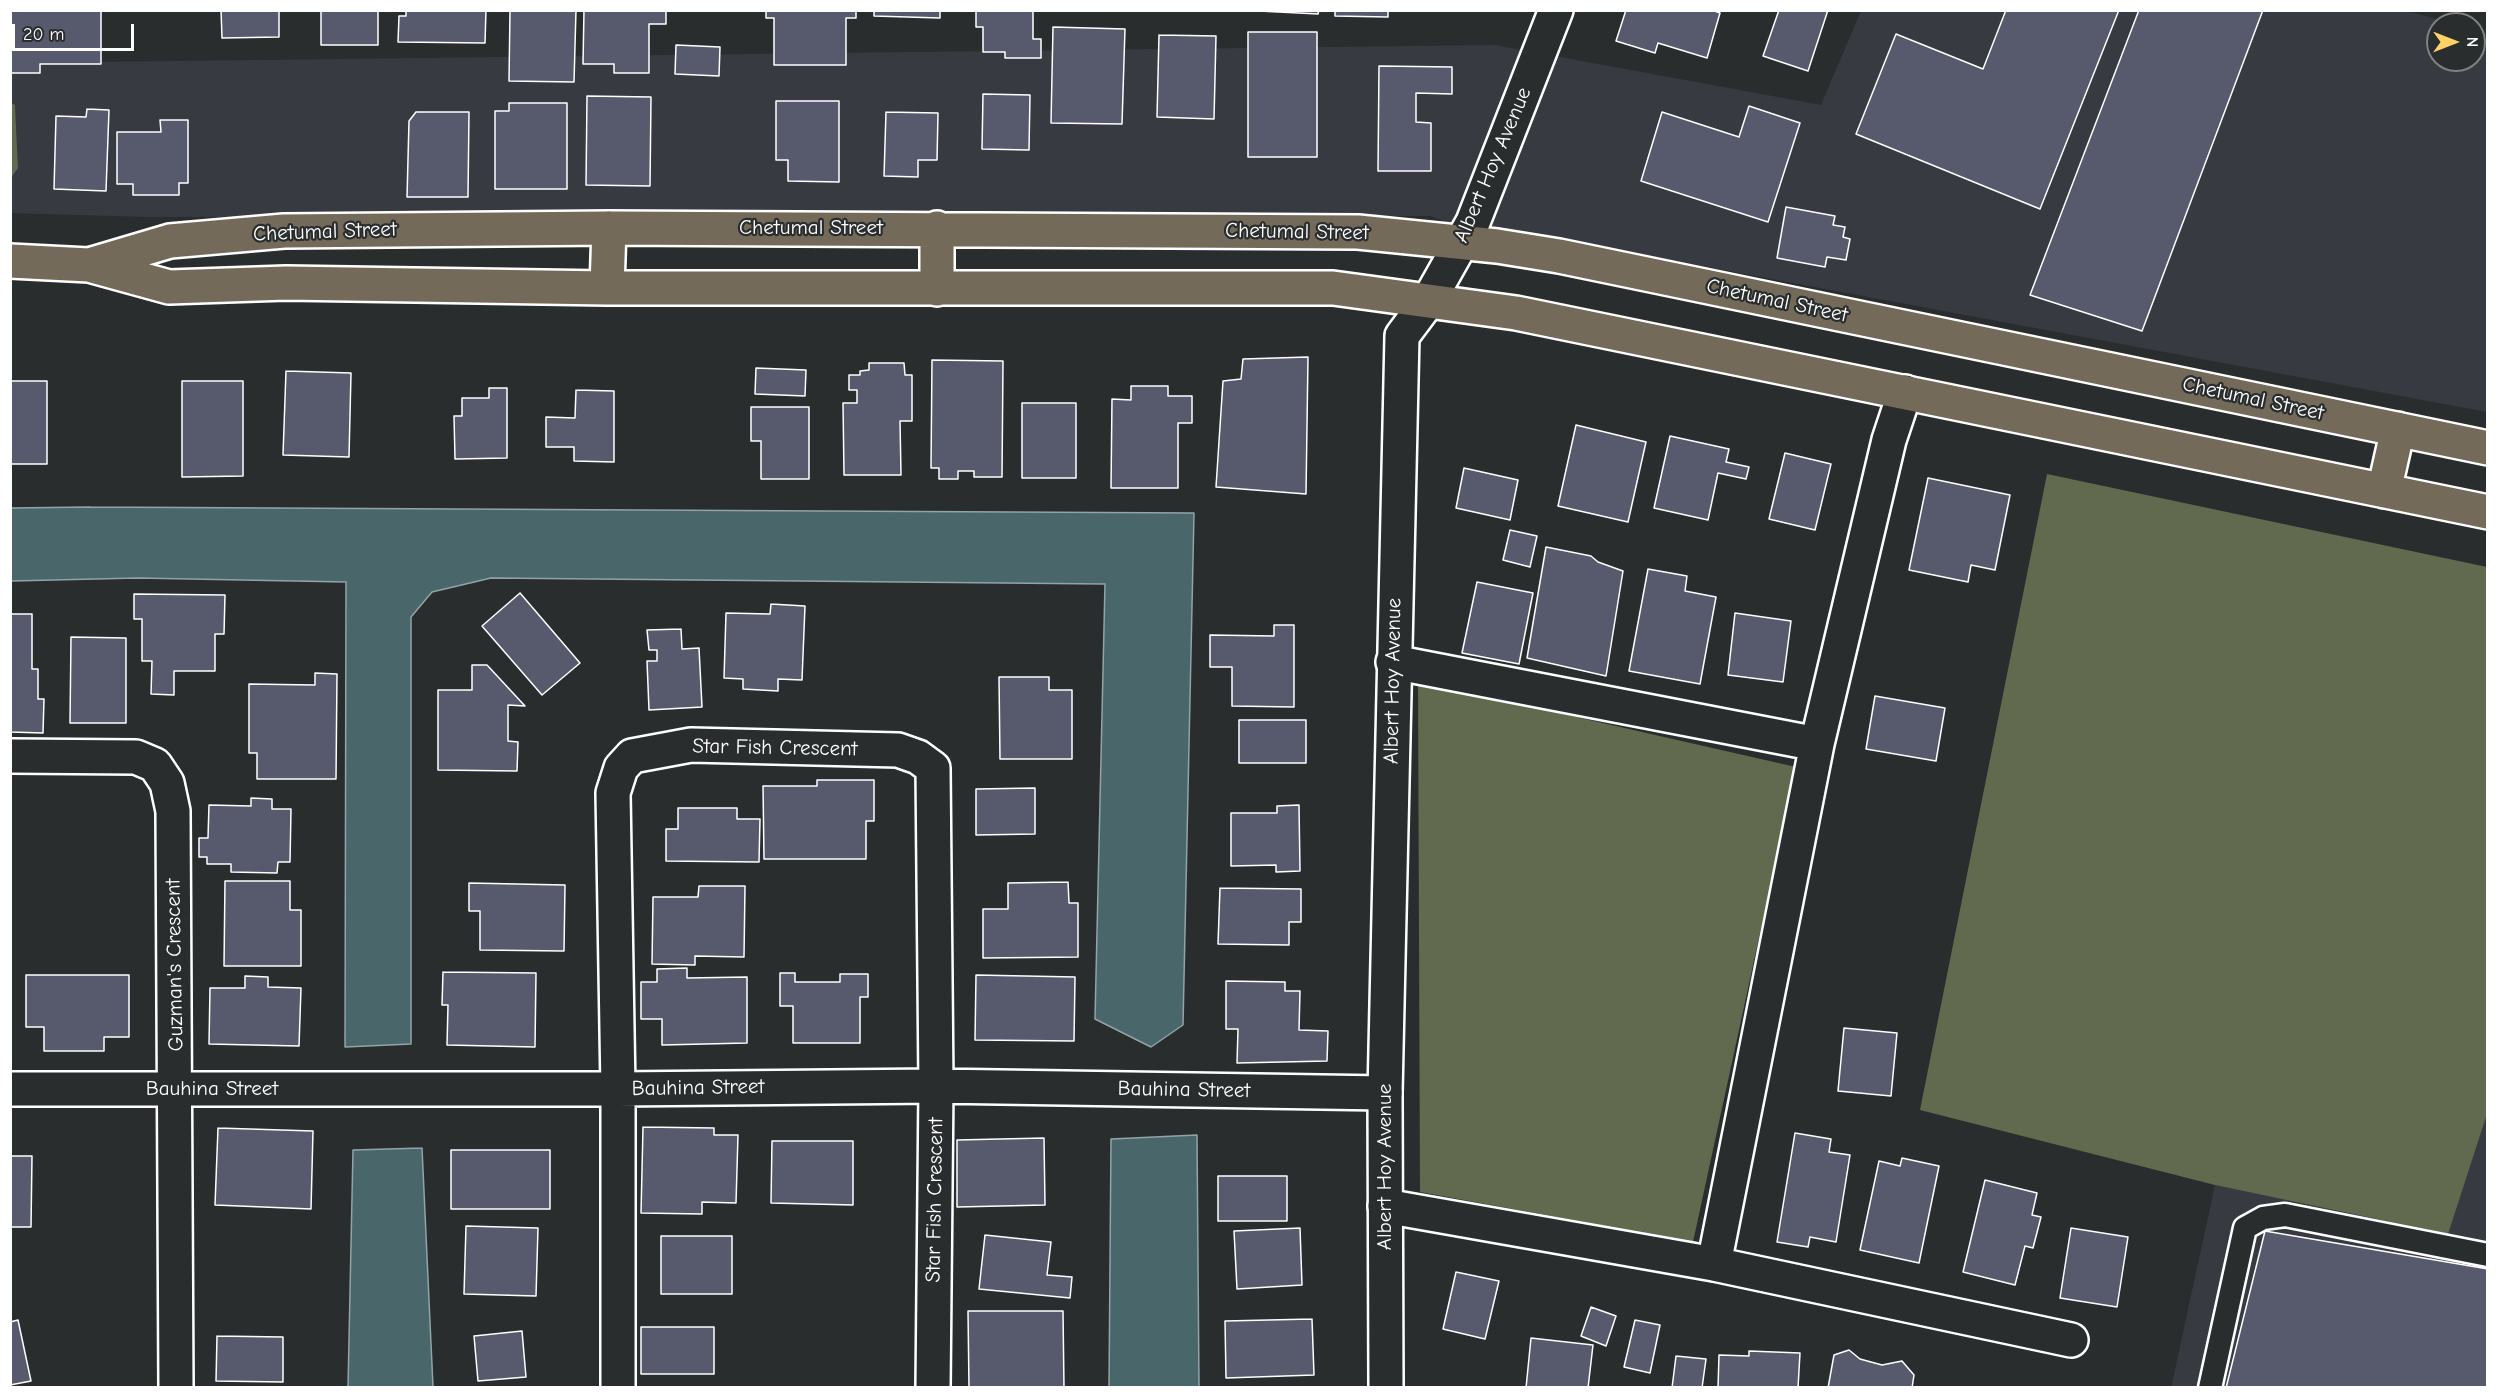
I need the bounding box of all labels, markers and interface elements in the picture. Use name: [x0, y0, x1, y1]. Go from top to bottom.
scale bar: [15, 12, 136, 50]
north arrow: [2426, 12, 2486, 72]
text: 20 m: [23, 24, 64, 45]
text: N: [2463, 37, 2481, 47]
street label: Albert Hoy Avenue: [1449, 83, 1537, 247]
street label: Chetumal Street: [739, 215, 883, 241]
street label: Chetumal Street: [253, 217, 397, 247]
street label: Chetumal Street: [1225, 218, 1369, 246]
street label: Chetumal Street: [1704, 274, 1850, 328]
street label: Chetumal Street: [2180, 372, 2326, 426]
street label: Albert Hoy Avenue: [1379, 598, 1407, 764]
street label: Star Fish Crescent: [692, 734, 858, 762]
street label: Guzman's Crescent: [161, 878, 189, 1052]
street label: Bauhina Street: [631, 1074, 765, 1102]
street label: Bauhina Street: [146, 1076, 278, 1102]
street label: Bauhina Street: [1117, 1076, 1251, 1104]
street label: Albert Hoy Avenue: [1372, 1084, 1398, 1250]
street label: Star Fish Crescent: [921, 1117, 949, 1283]

